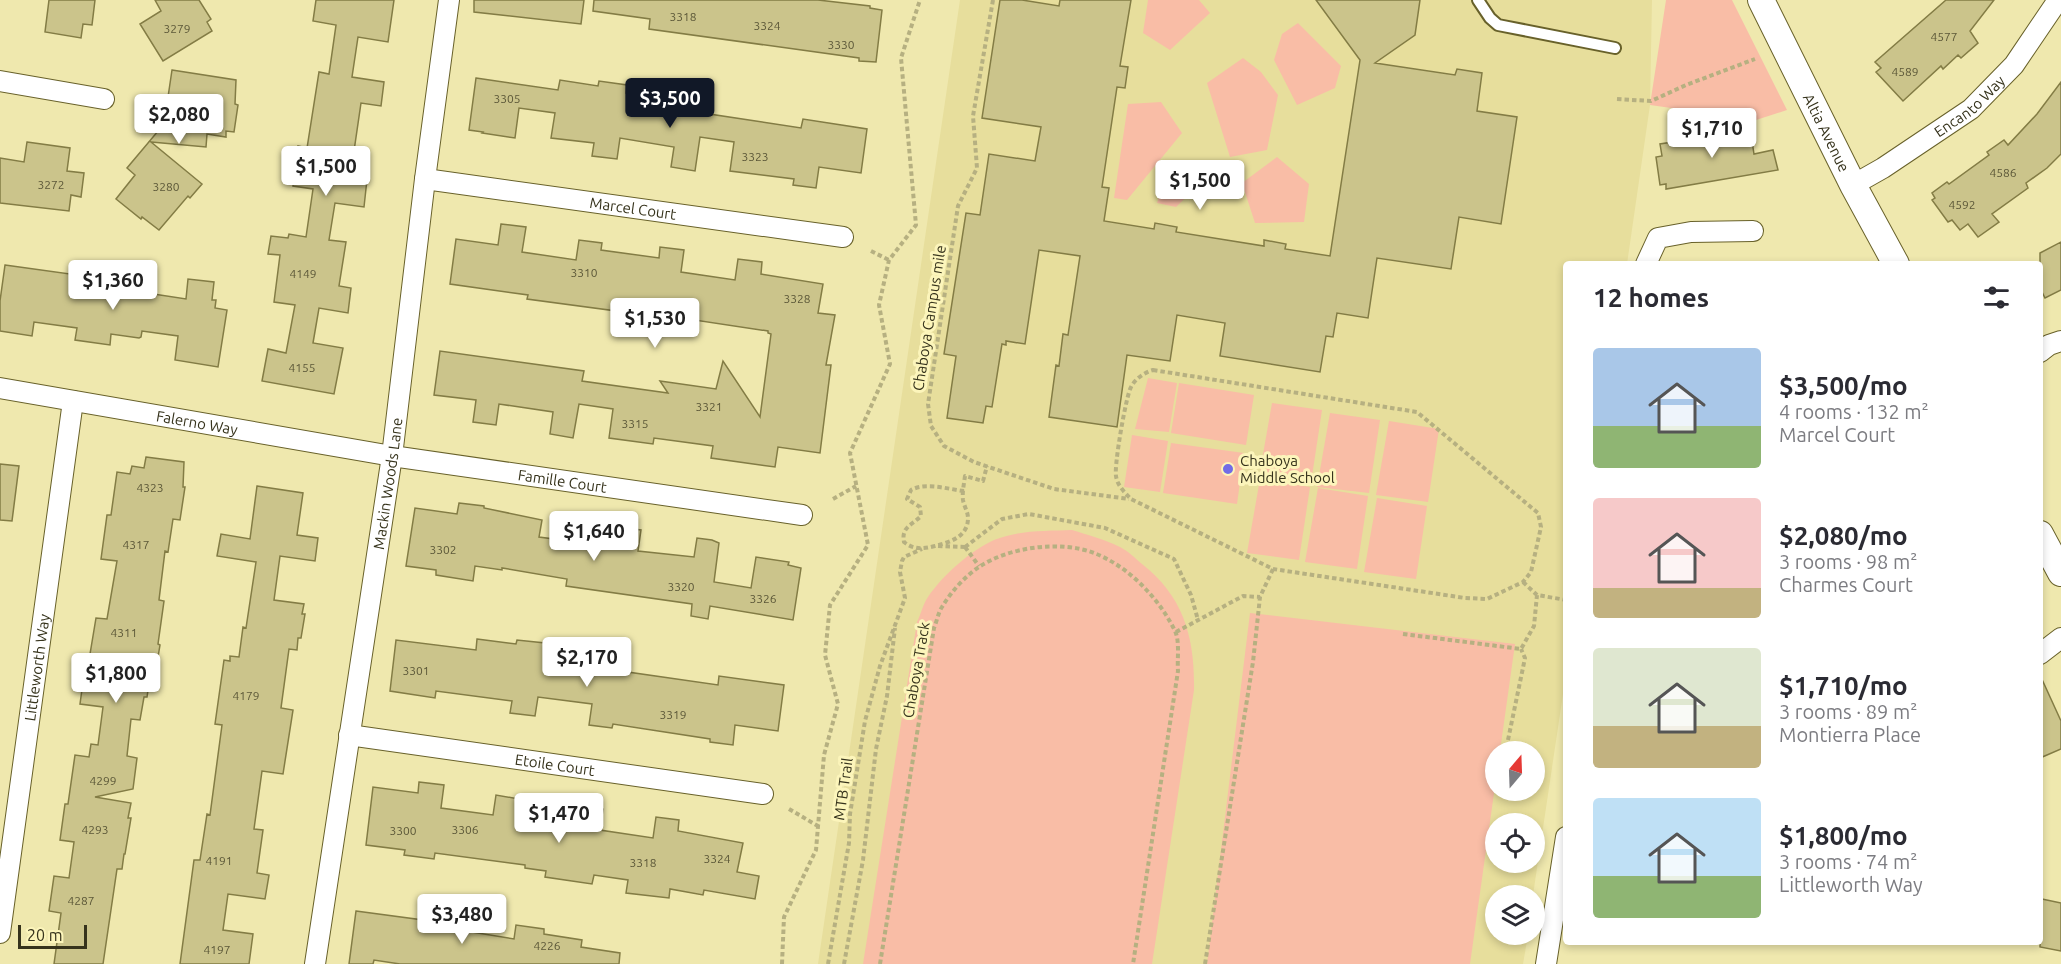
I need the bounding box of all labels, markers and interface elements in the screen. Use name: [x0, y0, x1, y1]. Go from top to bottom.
house number: 3318: [669, 10, 697, 23]
house number: 3324: [753, 19, 781, 32]
house number: 3279: [163, 22, 191, 35]
house number: 4577: [1930, 30, 1958, 43]
house number: 3330: [827, 38, 855, 51]
house number: 4589: [1891, 65, 1919, 78]
street label: Encanto Way: [1931, 72, 2008, 140]
pin: $3,500: [621, 78, 719, 129]
text: $3,500: [639, 86, 701, 109]
street label: Altia Avenue: [1800, 91, 1853, 174]
house number: 3305: [493, 92, 521, 105]
pin: $2,080: [130, 94, 228, 145]
text: $2,080: [148, 102, 210, 125]
pin: $1,710: [1663, 108, 1761, 159]
text: $1,710: [1681, 116, 1743, 139]
pin: $1,500: [277, 146, 375, 197]
house number: 3323: [741, 150, 769, 163]
text: $1,500: [295, 154, 357, 177]
pin: $1,500: [1151, 160, 1249, 211]
house number: 4586: [1989, 166, 2017, 179]
text: $1,500: [1169, 168, 1231, 191]
house number: 3272: [37, 178, 65, 191]
house number: 3280: [152, 180, 180, 193]
street label: Marcel Court: [589, 193, 677, 222]
house number: 4592: [1948, 198, 1976, 211]
street label: Chaboya Campus mile: [909, 244, 949, 392]
pin: $1,360: [64, 260, 162, 311]
house number: 3310: [570, 266, 598, 279]
house number: 4149: [289, 267, 317, 280]
text: $1,360: [82, 268, 144, 291]
icon: filters: [1980, 281, 2013, 314]
text: 12 homes: [1593, 283, 1709, 312]
house number: 3328: [783, 292, 811, 305]
pin: $1,530: [606, 298, 704, 349]
text: $1,530: [624, 306, 686, 329]
house number: 4155: [288, 361, 316, 374]
text: $3,500/mo: [1779, 371, 1908, 400]
icon: home: [1641, 372, 1713, 444]
house number: 3321: [695, 400, 723, 413]
text: 4 rooms · 132 m²: [1779, 400, 1929, 423]
street label: Falerno Way: [155, 407, 239, 438]
street label: Mackin Woods Lane: [369, 416, 405, 551]
house number: 3315: [621, 417, 649, 430]
text: Marcel Court: [1779, 423, 1895, 446]
place label: Chaboya Middle School: [1240, 452, 1335, 486]
marker: Chaboya Middle School: [1221, 462, 1235, 476]
street label: Famille Court: [517, 466, 608, 495]
house number: 4323: [136, 481, 164, 494]
pin: $1,640: [545, 511, 643, 562]
text: $1,640: [563, 519, 625, 542]
text: $2,080/mo: [1779, 521, 1908, 550]
icon: home: [1641, 522, 1713, 594]
house number: 4317: [122, 538, 150, 551]
house number: 3302: [429, 543, 457, 556]
text: 3 rooms · 98 m²: [1779, 550, 1917, 573]
text: Charmes Court: [1779, 573, 1913, 596]
house number: 3320: [667, 580, 695, 593]
house number: 3326: [749, 592, 777, 605]
street label: Littleworth Way: [21, 613, 52, 722]
street label: Chaboya Track: [899, 620, 933, 719]
house number: 4311: [110, 626, 138, 639]
pin: $2,170: [538, 637, 636, 688]
text: $2,170: [556, 645, 618, 668]
pin: $1,800: [67, 653, 165, 704]
text: $1,800: [85, 661, 147, 684]
house number: 3301: [402, 664, 430, 677]
text: $1,710/mo: [1779, 671, 1908, 700]
icon: home: [1641, 672, 1713, 744]
house number: 4179: [232, 689, 260, 702]
text: 3 rooms · 89 m²: [1779, 700, 1917, 723]
house number: 3319: [659, 708, 687, 721]
text: Montierra Place: [1779, 723, 1921, 746]
north arrow: [1485, 741, 1545, 801]
map controls: [1485, 741, 1545, 945]
street label: Etoile Court: [514, 750, 596, 778]
street label: MTB Trail: [830, 756, 856, 821]
house number: 4299: [89, 774, 117, 787]
pin: $1,470: [510, 793, 608, 844]
text: $1,470: [528, 801, 590, 824]
button: locate: [1485, 813, 1545, 873]
text: $1,800/mo: [1779, 821, 1908, 850]
icon: home: [1641, 822, 1713, 894]
house number: 4293: [81, 823, 109, 836]
house number: 3306: [451, 823, 479, 836]
house number: 3300: [389, 824, 417, 837]
text: 3 rooms · 74 m²: [1779, 850, 1917, 873]
house number: 3324: [703, 852, 731, 865]
house number: 4191: [205, 854, 233, 867]
house number: 3318: [629, 856, 657, 869]
text: Littleworth Way: [1779, 873, 1923, 896]
button: layers: [1485, 885, 1545, 945]
house number: 4287: [67, 894, 95, 907]
pin: $3,480: [413, 894, 511, 945]
text: $3,480: [431, 902, 493, 925]
scale bar: [18, 922, 87, 950]
text: 20 m: [27, 926, 63, 944]
house number: 4226: [533, 939, 561, 952]
house number: 4197: [203, 943, 231, 956]

